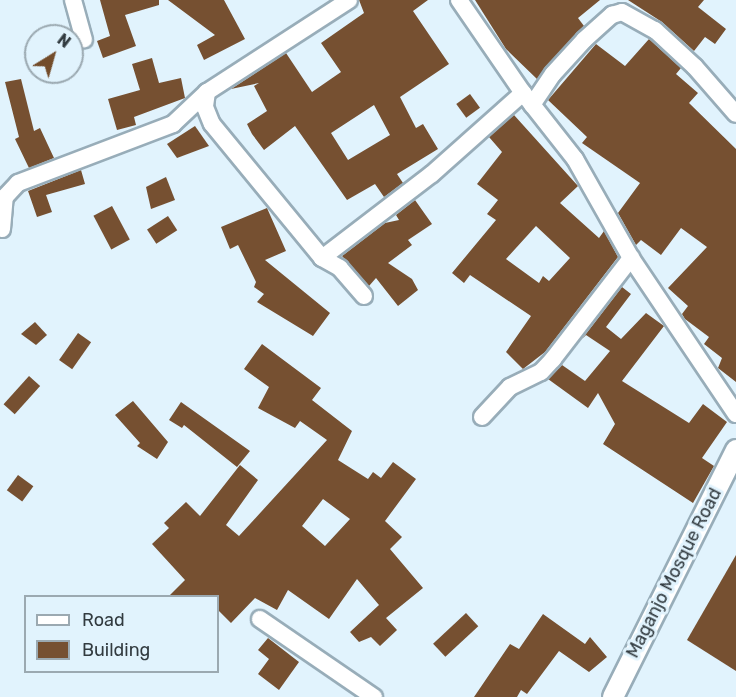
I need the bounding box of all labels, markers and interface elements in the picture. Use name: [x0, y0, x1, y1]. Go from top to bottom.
north arrow: [24, 24, 84, 84]
text: N: [54, 30, 74, 52]
street label: Maganjo Mosque Road: [622, 484, 726, 662]
legend: [24, 595, 219, 673]
text: Road: [82, 609, 125, 631]
text: Building: [82, 639, 150, 661]

